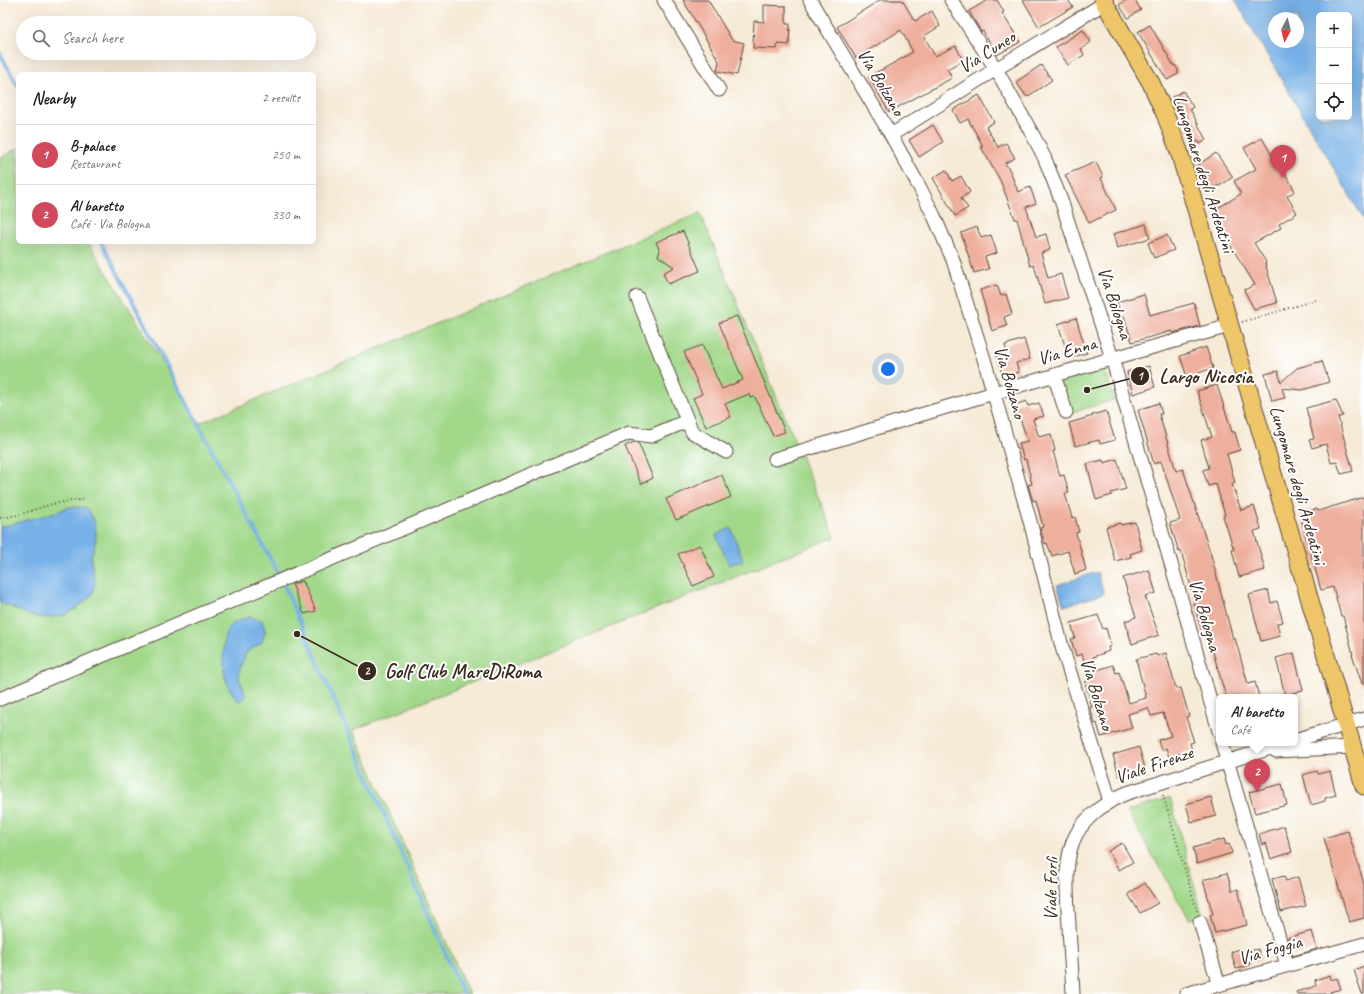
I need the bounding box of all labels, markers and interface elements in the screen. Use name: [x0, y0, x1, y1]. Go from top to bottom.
north arrow: [1268, 12, 1304, 48]
map controls: [1316, 12, 1352, 120]
button: +: [1316, 12, 1352, 48]
search box: [16, 16, 316, 60]
street label: Via Cuneo: [954, 24, 1022, 79]
icon: search: [30, 27, 52, 49]
text: Search here: [62, 29, 123, 48]
street label: Via Bolzano: [852, 44, 912, 122]
button: −: [1316, 48, 1352, 84]
button: locate: [1316, 84, 1352, 120]
text: Nearby: [32, 88, 75, 109]
text: 2 results: [262, 90, 300, 106]
street label: Lungomare degli Ardeatini: [1167, 92, 1241, 258]
text: B-palace: [70, 137, 115, 156]
pin: 1: [1270, 145, 1296, 178]
text: 1: [42, 147, 48, 163]
text: 250 m: [272, 147, 300, 163]
text: Restaurant: [70, 156, 120, 172]
text: Al baretto: [70, 197, 123, 216]
text: 2: [42, 207, 48, 223]
text: 330 m: [272, 207, 300, 223]
text: Café · Via Bologna: [70, 216, 149, 232]
street label: Via Bologna: [1092, 264, 1138, 343]
street label: Via Enna: [1035, 331, 1101, 371]
street label: Via Bolzano: [988, 343, 1032, 423]
your location: [878, 359, 898, 379]
callout: Largo Nicosia: [1130, 360, 1261, 392]
text: Largo Nicosia: [1159, 364, 1254, 389]
text: 1: [1137, 368, 1144, 384]
street label: Lungomare degli Ardeatini: [1264, 403, 1333, 569]
street label: Via Bologna: [1183, 576, 1227, 655]
callout: Golf Club MareDiRoma: [357, 655, 549, 687]
street label: Via Bolzano: [1075, 655, 1120, 735]
text: Golf Club MareDiRoma: [385, 659, 543, 684]
text: 2: [364, 663, 371, 679]
popup: [1216, 694, 1298, 746]
text: Al baretto: [1230, 703, 1284, 722]
text: Café: [1230, 722, 1250, 738]
street label: Viale Firenze: [1112, 740, 1198, 789]
pin: 2: [1244, 759, 1270, 792]
street label: Viale Forlì: [1038, 856, 1064, 921]
street label: Via Foggia: [1236, 929, 1306, 970]

